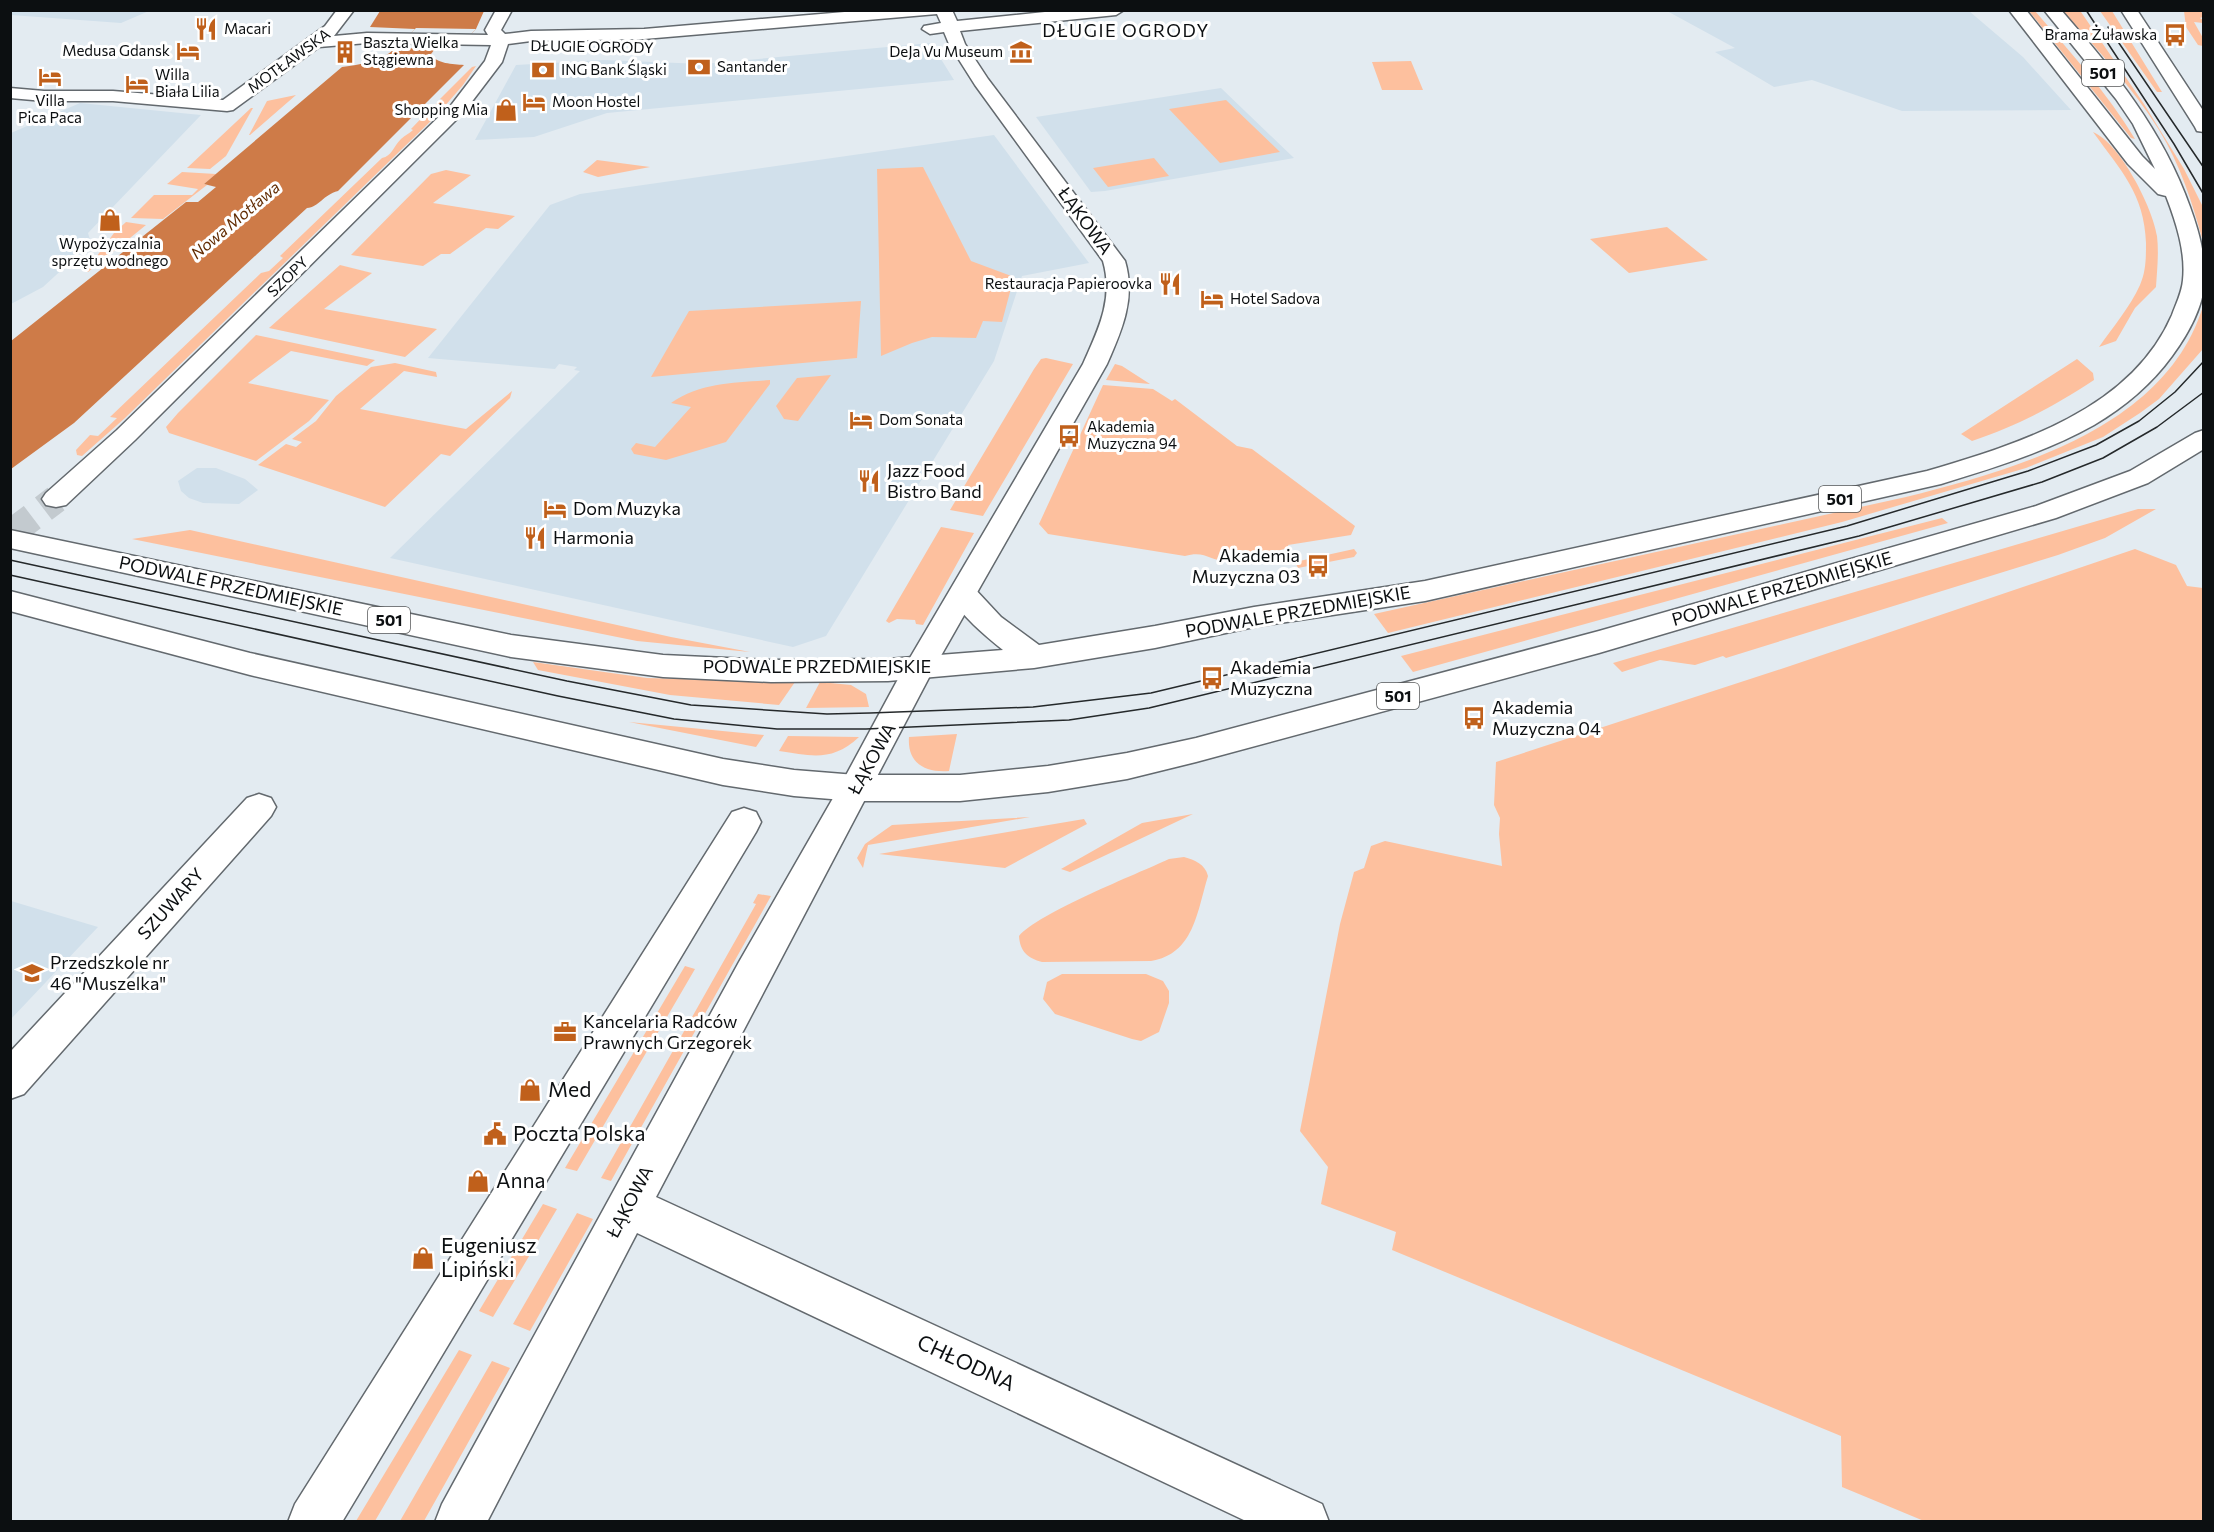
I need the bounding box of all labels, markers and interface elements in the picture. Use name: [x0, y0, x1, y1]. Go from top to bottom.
restaurant icon: Macari: [193, 16, 219, 42]
place label: Macari: [224, 19, 271, 37]
district label: DŁUGIE OGRODY: [1042, 19, 1210, 41]
bus stop icon: Brama Żuławska: [2162, 22, 2188, 48]
street label: MOTŁAWSKA: [244, 24, 333, 96]
place label: Brama Żuławska: [2044, 25, 2157, 43]
place label: Baszta Wielka Stągiewna: [363, 33, 459, 68]
street label: DŁUGIE OGRODY: [530, 36, 654, 56]
hotel icon: Medusa Gdansk: [175, 38, 201, 64]
building icon: Baszta Wielka Stągiewna: [332, 39, 358, 65]
museum icon: DeJa Vu Museum: [1008, 39, 1034, 65]
place label: Medusa Gdansk: [62, 41, 170, 59]
place label: DeJa Vu Museum: [889, 42, 1003, 60]
bank icon: Santander: [686, 54, 712, 80]
bank icon: ING Bank Śląski: [530, 57, 556, 83]
place label: Santander: [717, 57, 787, 75]
place label: ING Bank Śląski: [561, 59, 667, 78]
road number: 501: [2082, 60, 2124, 86]
hotel icon: Villa Pica Paca: [37, 64, 63, 90]
place label: Willa Biała Lilia: [155, 65, 220, 100]
hotel icon: Willa Biała Lilia: [124, 71, 150, 97]
hotel icon: Moon Hostel: [521, 89, 547, 115]
place label: Villa Pica Paca: [18, 91, 82, 126]
place label: Moon Hostel: [552, 92, 640, 110]
shop icon: Shopping Mia: [493, 97, 519, 123]
place label: Shopping Mia: [394, 100, 488, 118]
water label: Nowa Motława: [186, 177, 283, 262]
street label: ŁĄKOWA: [1053, 182, 1118, 258]
shop icon: Wypożyczalnia sprzętu wodnego: [97, 207, 123, 233]
place label: Wypożyczalnia sprzętu wodnego: [51, 234, 169, 269]
street label: SZOPY: [263, 252, 312, 300]
restaurant icon: Restauracja Papieroovka: [1157, 271, 1183, 297]
place label: Restauracja Papieroovka: [985, 274, 1152, 292]
hotel icon: Hotel Sadova: [1199, 286, 1225, 312]
place label: Hotel Sadova: [1230, 289, 1320, 307]
hotel icon: Dom Sonata: [848, 407, 874, 433]
place label: Dom Sonata: [879, 410, 963, 428]
place label: Akademia Muzyczna 94: [1087, 417, 1177, 452]
bus stop icon: Akademia Muzyczna 94: [1056, 423, 1082, 449]
place label: Jazz Food Bistro Band: [887, 459, 982, 502]
restaurant icon: Jazz Food Bistro Band: [856, 468, 882, 494]
road number: 501: [1819, 486, 1861, 512]
hotel icon: Dom Muzyka: [542, 496, 568, 522]
place label: Dom Muzyka: [573, 497, 681, 519]
restaurant icon: Harmonia: [522, 525, 548, 551]
place label: Harmonia: [553, 526, 634, 548]
place label: Akademia Muzyczna 03: [1192, 544, 1300, 587]
street label: PODWALE PRZEDMIEJSKIE: [1669, 546, 1895, 630]
street label: PODWALE PRZEDMIEJSKIE: [117, 551, 345, 620]
bus stop icon: Akademia Muzyczna 03: [1305, 553, 1331, 579]
street label: PODWALE PRZEDMIEJSKIE: [1183, 580, 1412, 642]
road number: 501: [368, 607, 410, 633]
street label: PODWALE PRZEDMIEJSKIE: [703, 655, 931, 677]
place label: Akademia Muzyczna: [1230, 656, 1313, 699]
bus stop icon: Akademia Muzyczna: [1199, 665, 1225, 691]
road number: 501: [1377, 683, 1419, 709]
place label: Akademia Muzyczna 04: [1492, 696, 1601, 739]
bus stop icon: Akademia Muzyczna 04: [1461, 705, 1487, 731]
street label: ŁĄKOWA: [842, 719, 900, 799]
street label: SZUWARY: [132, 863, 208, 944]
place label: Przedszkole nr 46 "Muszelka": [50, 951, 170, 994]
school or university icon: Przedszkole nr 46 "Muszelka": [19, 960, 45, 986]
place label: Kancelaria Radców Prawnych Grzegorek: [583, 1010, 752, 1053]
office icon: Kancelaria Radców Prawnych Grzegorek: [552, 1019, 578, 1045]
place label: Med: [548, 1076, 591, 1101]
shop icon: Med: [517, 1077, 543, 1103]
place label: Poczta Polska: [513, 1120, 645, 1145]
public building icon: Poczta Polska: [482, 1121, 508, 1147]
street label: ŁĄKOWA: [601, 1162, 657, 1242]
place label: Anna: [496, 1167, 546, 1192]
shop icon: Anna: [465, 1168, 491, 1194]
place label: Eugeniusz Lipiński: [441, 1232, 537, 1281]
shop icon: Eugeniusz Lipiński: [410, 1245, 436, 1271]
street label: CHŁODNA: [914, 1328, 1019, 1395]

